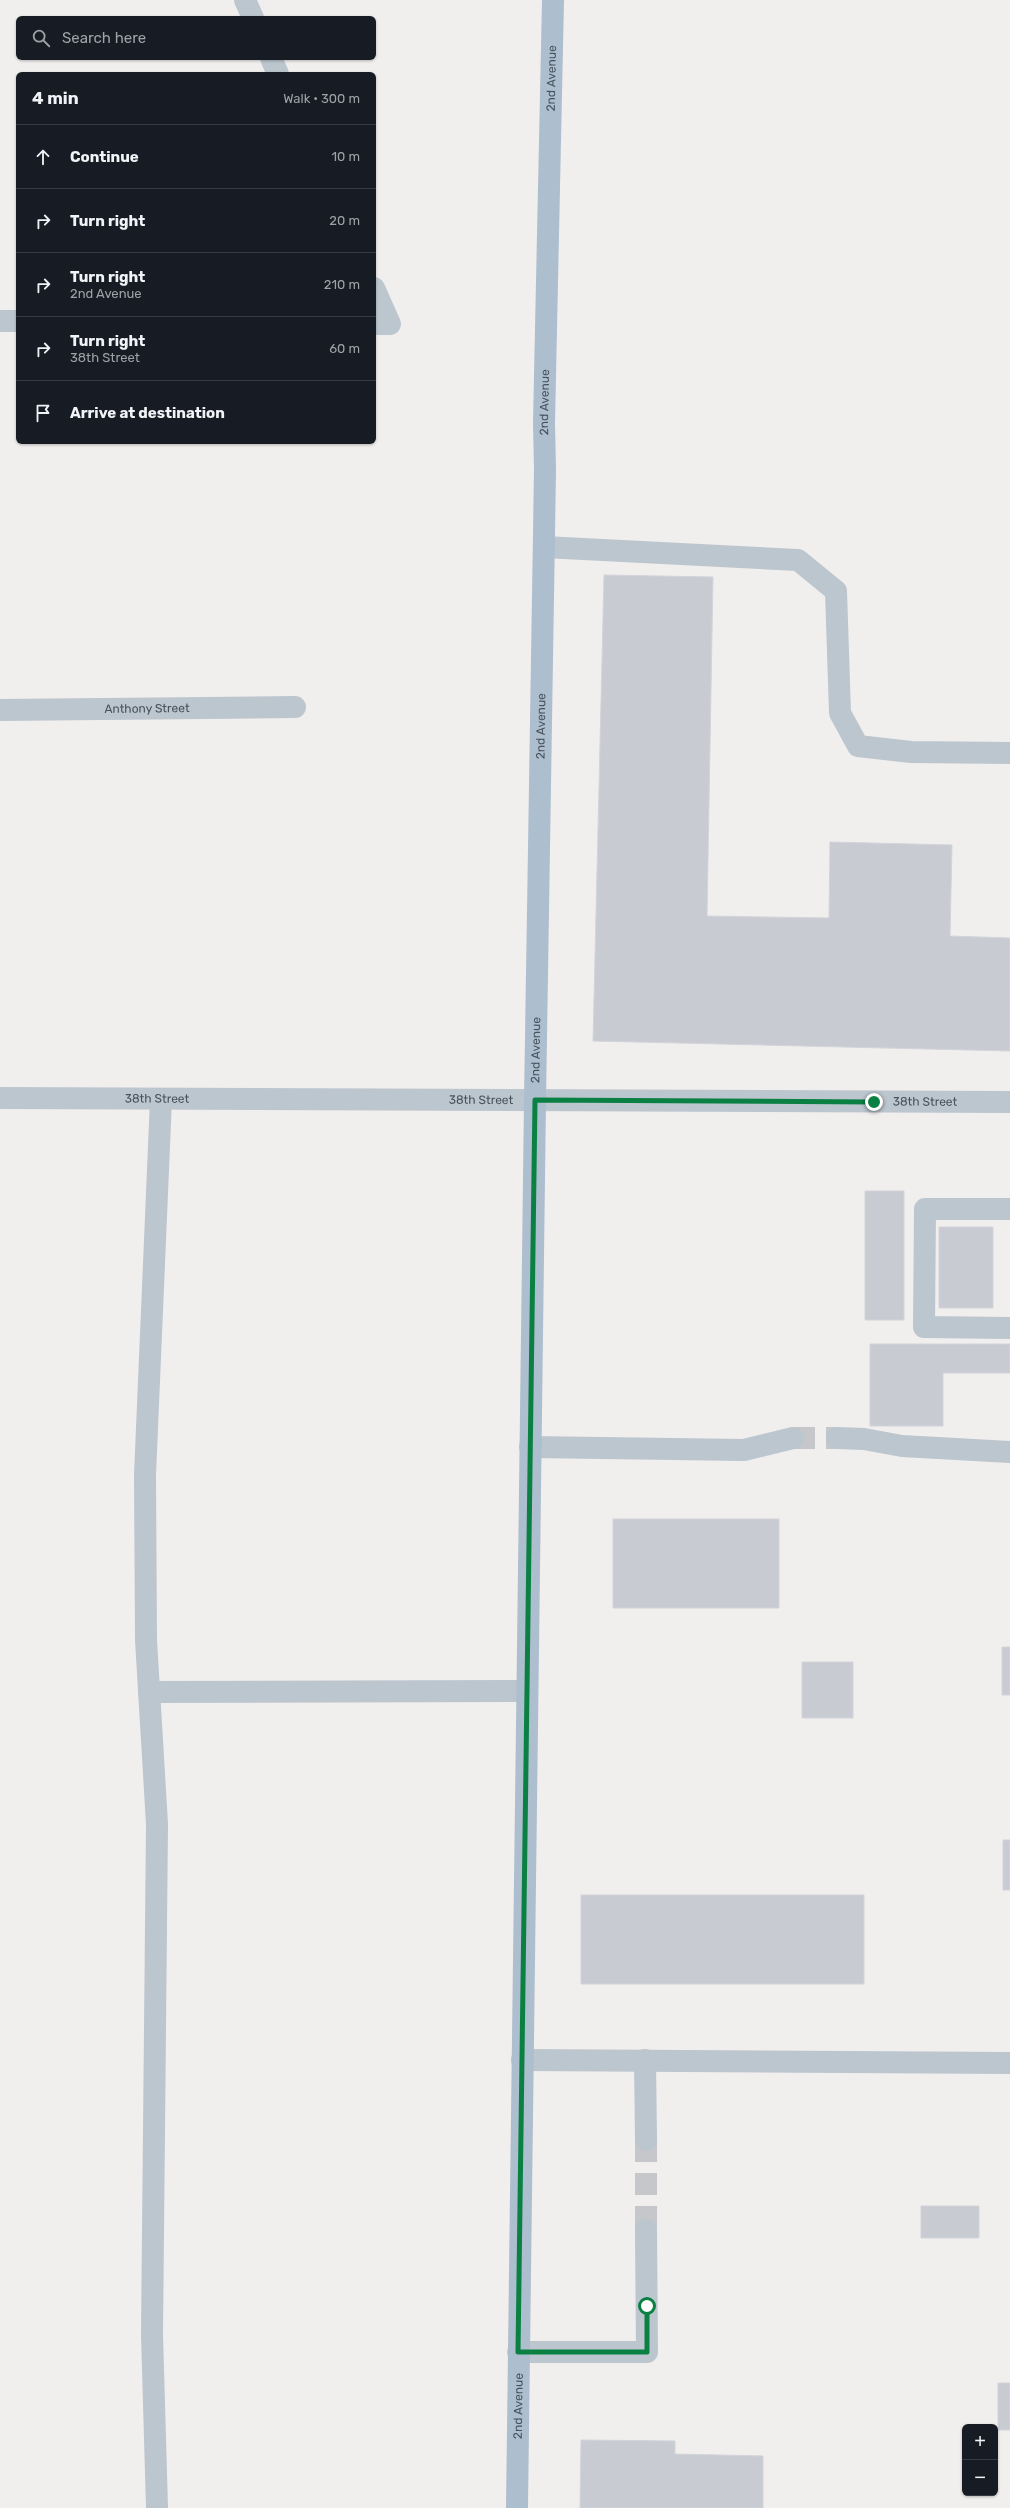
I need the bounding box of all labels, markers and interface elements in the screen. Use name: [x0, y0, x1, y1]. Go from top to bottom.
search box: [16, 16, 376, 60]
icon: search: [30, 27, 52, 49]
text: Search here: [62, 29, 146, 47]
street label: 2nd Avenue: [544, 45, 559, 112]
text: 4 min: [32, 88, 79, 108]
text: Walk · 300 m: [283, 91, 360, 106]
icon: ahead: [32, 146, 54, 168]
text: Continue: [70, 148, 139, 166]
text: 10 m: [331, 149, 360, 164]
icon: right: [32, 210, 54, 232]
text: Turn right: [70, 212, 145, 230]
text: 20 m: [329, 213, 360, 228]
text: Turn right: [70, 268, 145, 286]
icon: right: [32, 274, 54, 296]
text: 210 m: [324, 277, 360, 292]
text: 2nd Avenue: [70, 286, 142, 301]
text: Turn right: [70, 332, 145, 350]
icon: right: [32, 338, 54, 360]
text: 60 m: [329, 341, 360, 356]
text: 38th Street: [70, 350, 140, 365]
street label: 2nd Avenue: [537, 369, 552, 435]
icon: arrive: [32, 402, 54, 424]
text: Arrive at destination: [70, 404, 225, 422]
street label: 2nd Avenue: [533, 693, 548, 759]
street label: Anthony Street: [104, 701, 190, 716]
street label: 2nd Avenue: [528, 1017, 543, 1083]
street label: 38th Street: [125, 1091, 190, 1106]
street label: 38th Street: [449, 1093, 514, 1107]
route end: [865, 1093, 883, 1111]
street label: 38th Street: [893, 1095, 958, 1109]
route start: [638, 2297, 656, 2315]
street label: 2nd Avenue: [511, 2373, 526, 2439]
map controls: [962, 2424, 998, 2496]
button: +: [962, 2424, 998, 2460]
button: −: [962, 2460, 998, 2496]

